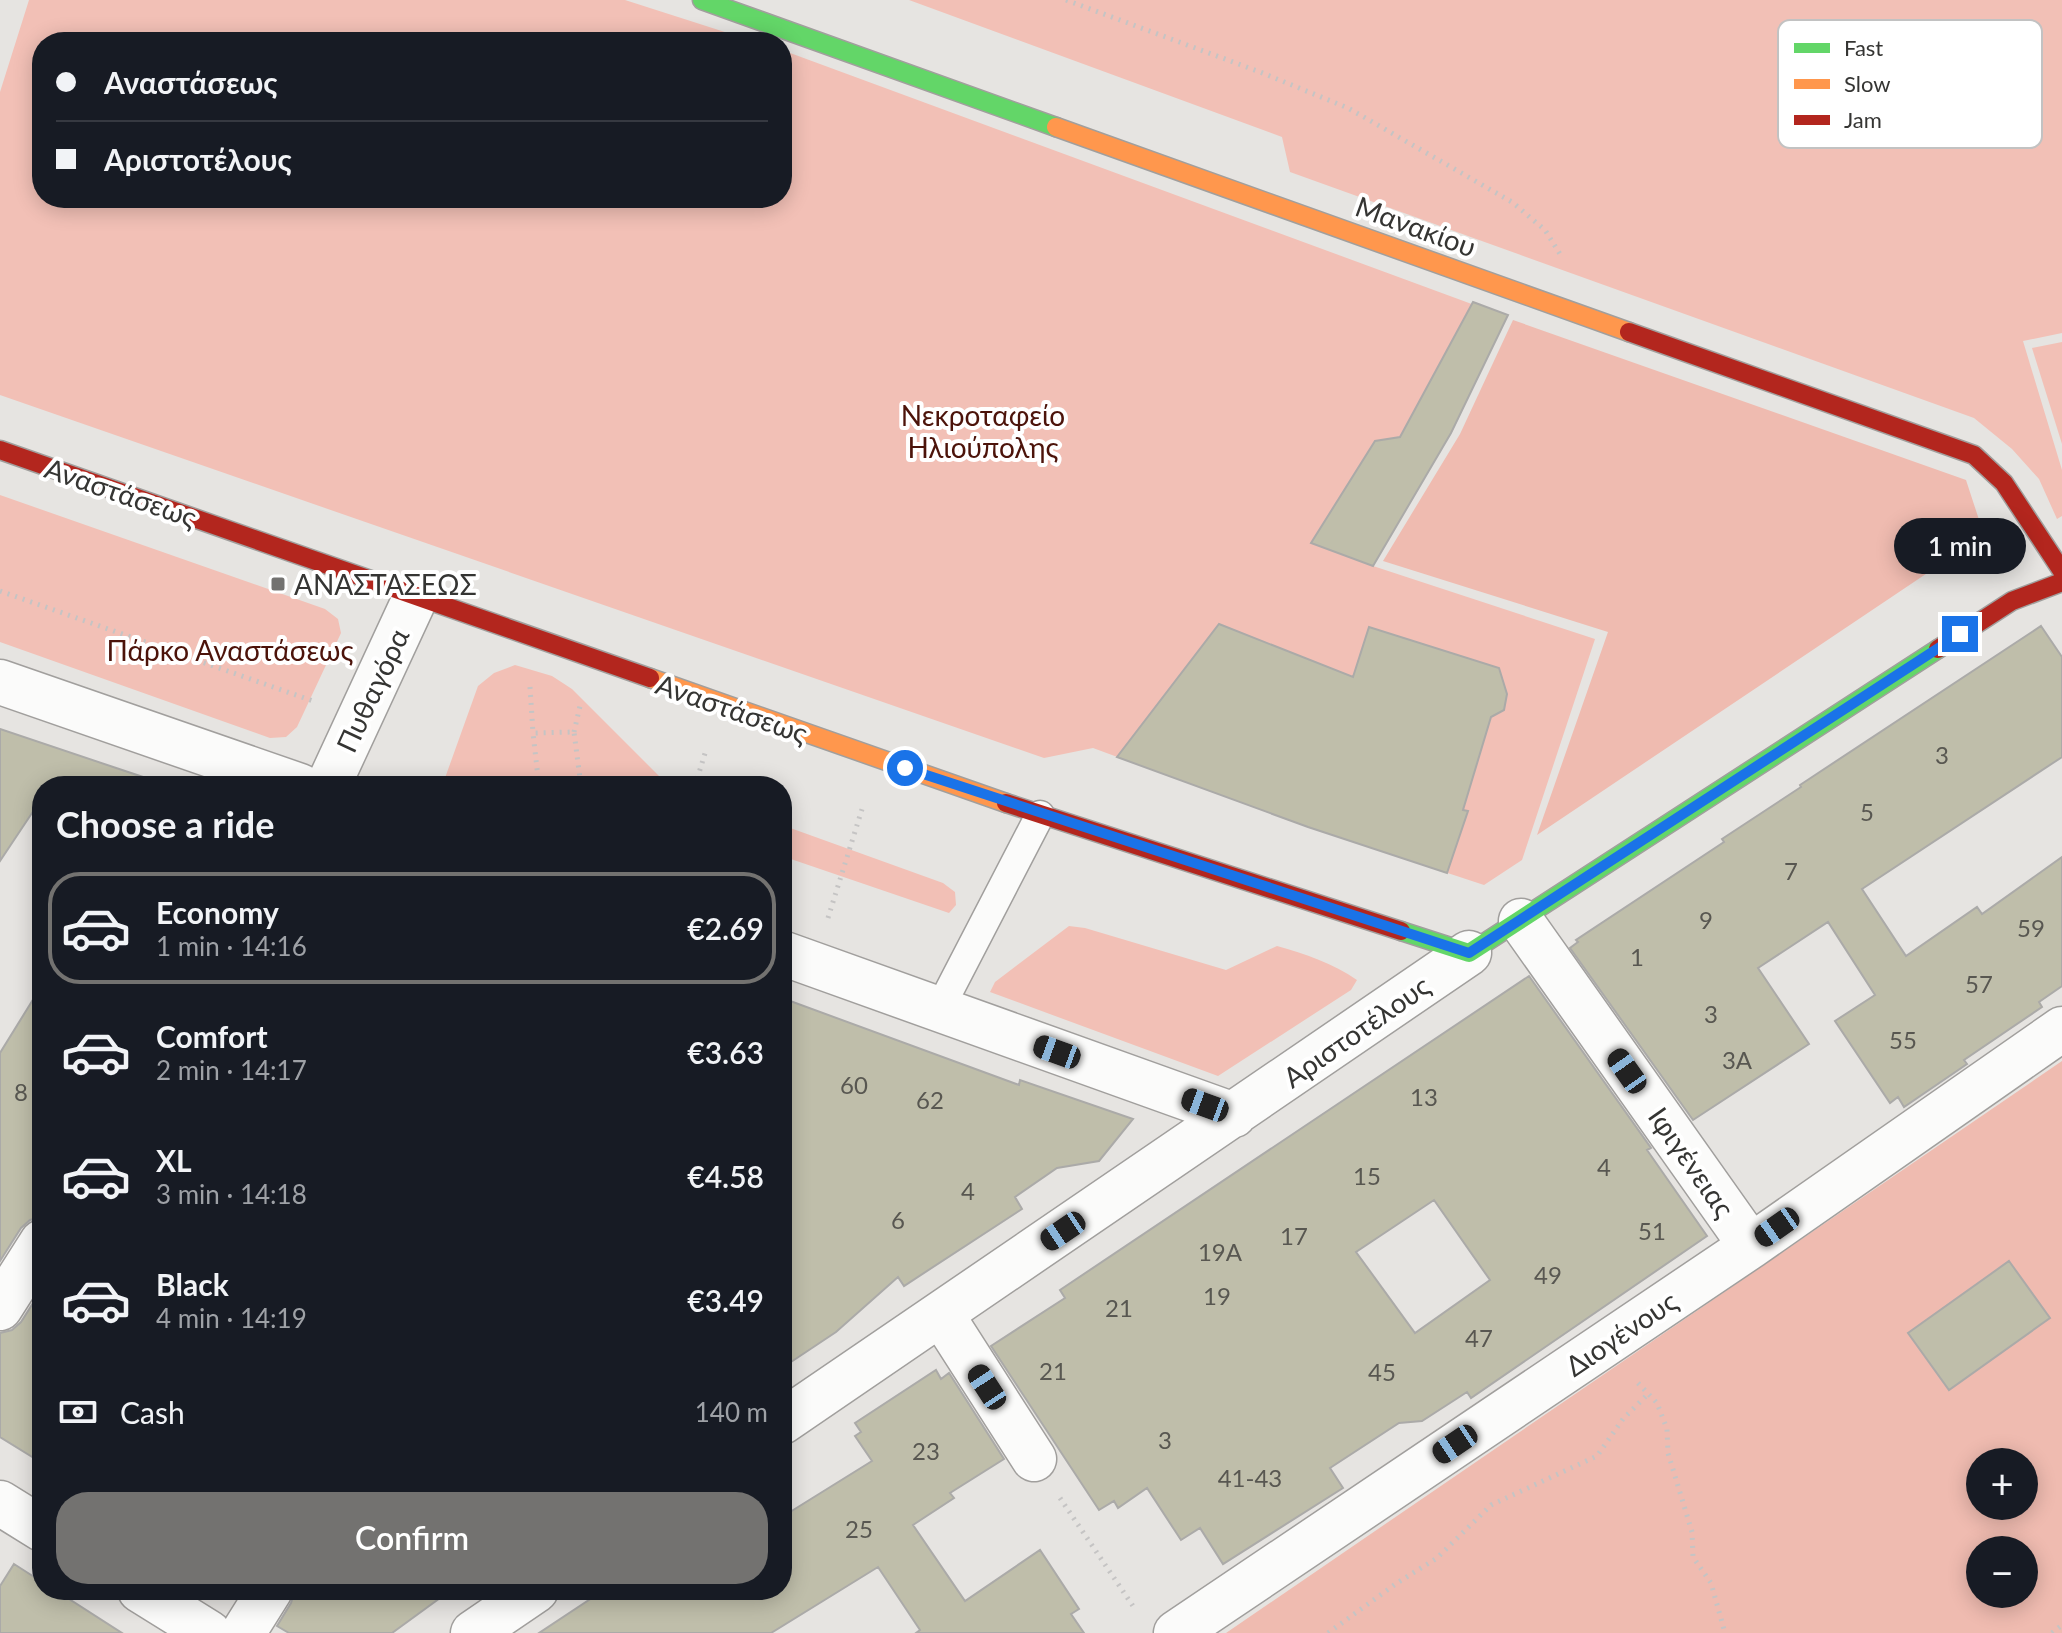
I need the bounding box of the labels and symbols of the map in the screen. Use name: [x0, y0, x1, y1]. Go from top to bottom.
legend: [1778, 20, 2042, 148]
text: Fast: [1844, 34, 1883, 61]
text: Slow: [1844, 70, 1891, 97]
text: Jam: [1844, 106, 1882, 133]
street label: Μανακίου: [1351, 189, 1481, 263]
park label: Νεκροταφείο Ηλιούπολης: [901, 398, 1065, 464]
street label: Αναστάσεως: [41, 450, 201, 534]
callout: 1 min: [1894, 518, 2026, 574]
place label: ΑΝΑΣΤΑΣΕΩΣ: [294, 567, 477, 601]
marker: ΑΝΑΣΤΑΣΕΩΣ: [269, 575, 287, 593]
route end: [1942, 616, 1978, 652]
street label: Πυθαγόρα: [329, 622, 416, 757]
park label: Πάρκο Αναστάσεως: [107, 633, 353, 667]
street label: Αναστάσεως: [652, 666, 812, 750]
house number: 3: [1935, 740, 1949, 769]
route start: [887, 750, 923, 786]
house number: 5: [1860, 797, 1874, 826]
house number: 7: [1784, 856, 1798, 885]
house number: 9: [1699, 905, 1713, 934]
house number: 59: [2017, 913, 2045, 942]
house number: 1: [1630, 942, 1644, 971]
street label: Αριστοτέλους: [1276, 968, 1436, 1094]
house number: 57: [1965, 969, 1993, 998]
house number: 3: [1704, 999, 1718, 1028]
house number: 55: [1889, 1025, 1917, 1054]
car: [1030, 1033, 1084, 1071]
car: [1603, 1044, 1651, 1098]
house number: 3Α: [1722, 1045, 1753, 1074]
house number: 60: [840, 1070, 868, 1099]
house number: 8: [14, 1077, 28, 1106]
house number: 13: [1410, 1082, 1438, 1111]
house number: 62: [916, 1085, 944, 1114]
car: [1178, 1086, 1232, 1124]
street label: Ιφιγένειας: [1642, 1100, 1742, 1224]
house number: 4: [1597, 1152, 1611, 1181]
house number: 15: [1353, 1161, 1381, 1190]
house number: 4: [961, 1176, 975, 1205]
car: [1750, 1203, 1804, 1251]
house number: 6: [891, 1205, 905, 1234]
car: [1036, 1208, 1090, 1254]
house number: 51: [1638, 1216, 1666, 1245]
house number: 17: [1280, 1221, 1308, 1250]
house number: 19Α: [1198, 1237, 1243, 1266]
house number: 49: [1534, 1260, 1562, 1289]
house number: 19: [1203, 1281, 1231, 1310]
street label: Διογένους: [1559, 1283, 1683, 1383]
house number: 21: [1105, 1293, 1133, 1322]
house number: 47: [1465, 1323, 1493, 1352]
house number: 21: [1039, 1356, 1067, 1385]
house number: 45: [1368, 1357, 1396, 1386]
car: [964, 1360, 1010, 1414]
car: [1428, 1421, 1482, 1467]
house number: 3: [1158, 1425, 1172, 1454]
house number: 23: [912, 1436, 940, 1465]
house number: 41-43: [1218, 1463, 1282, 1492]
house number: 25: [845, 1514, 873, 1543]

